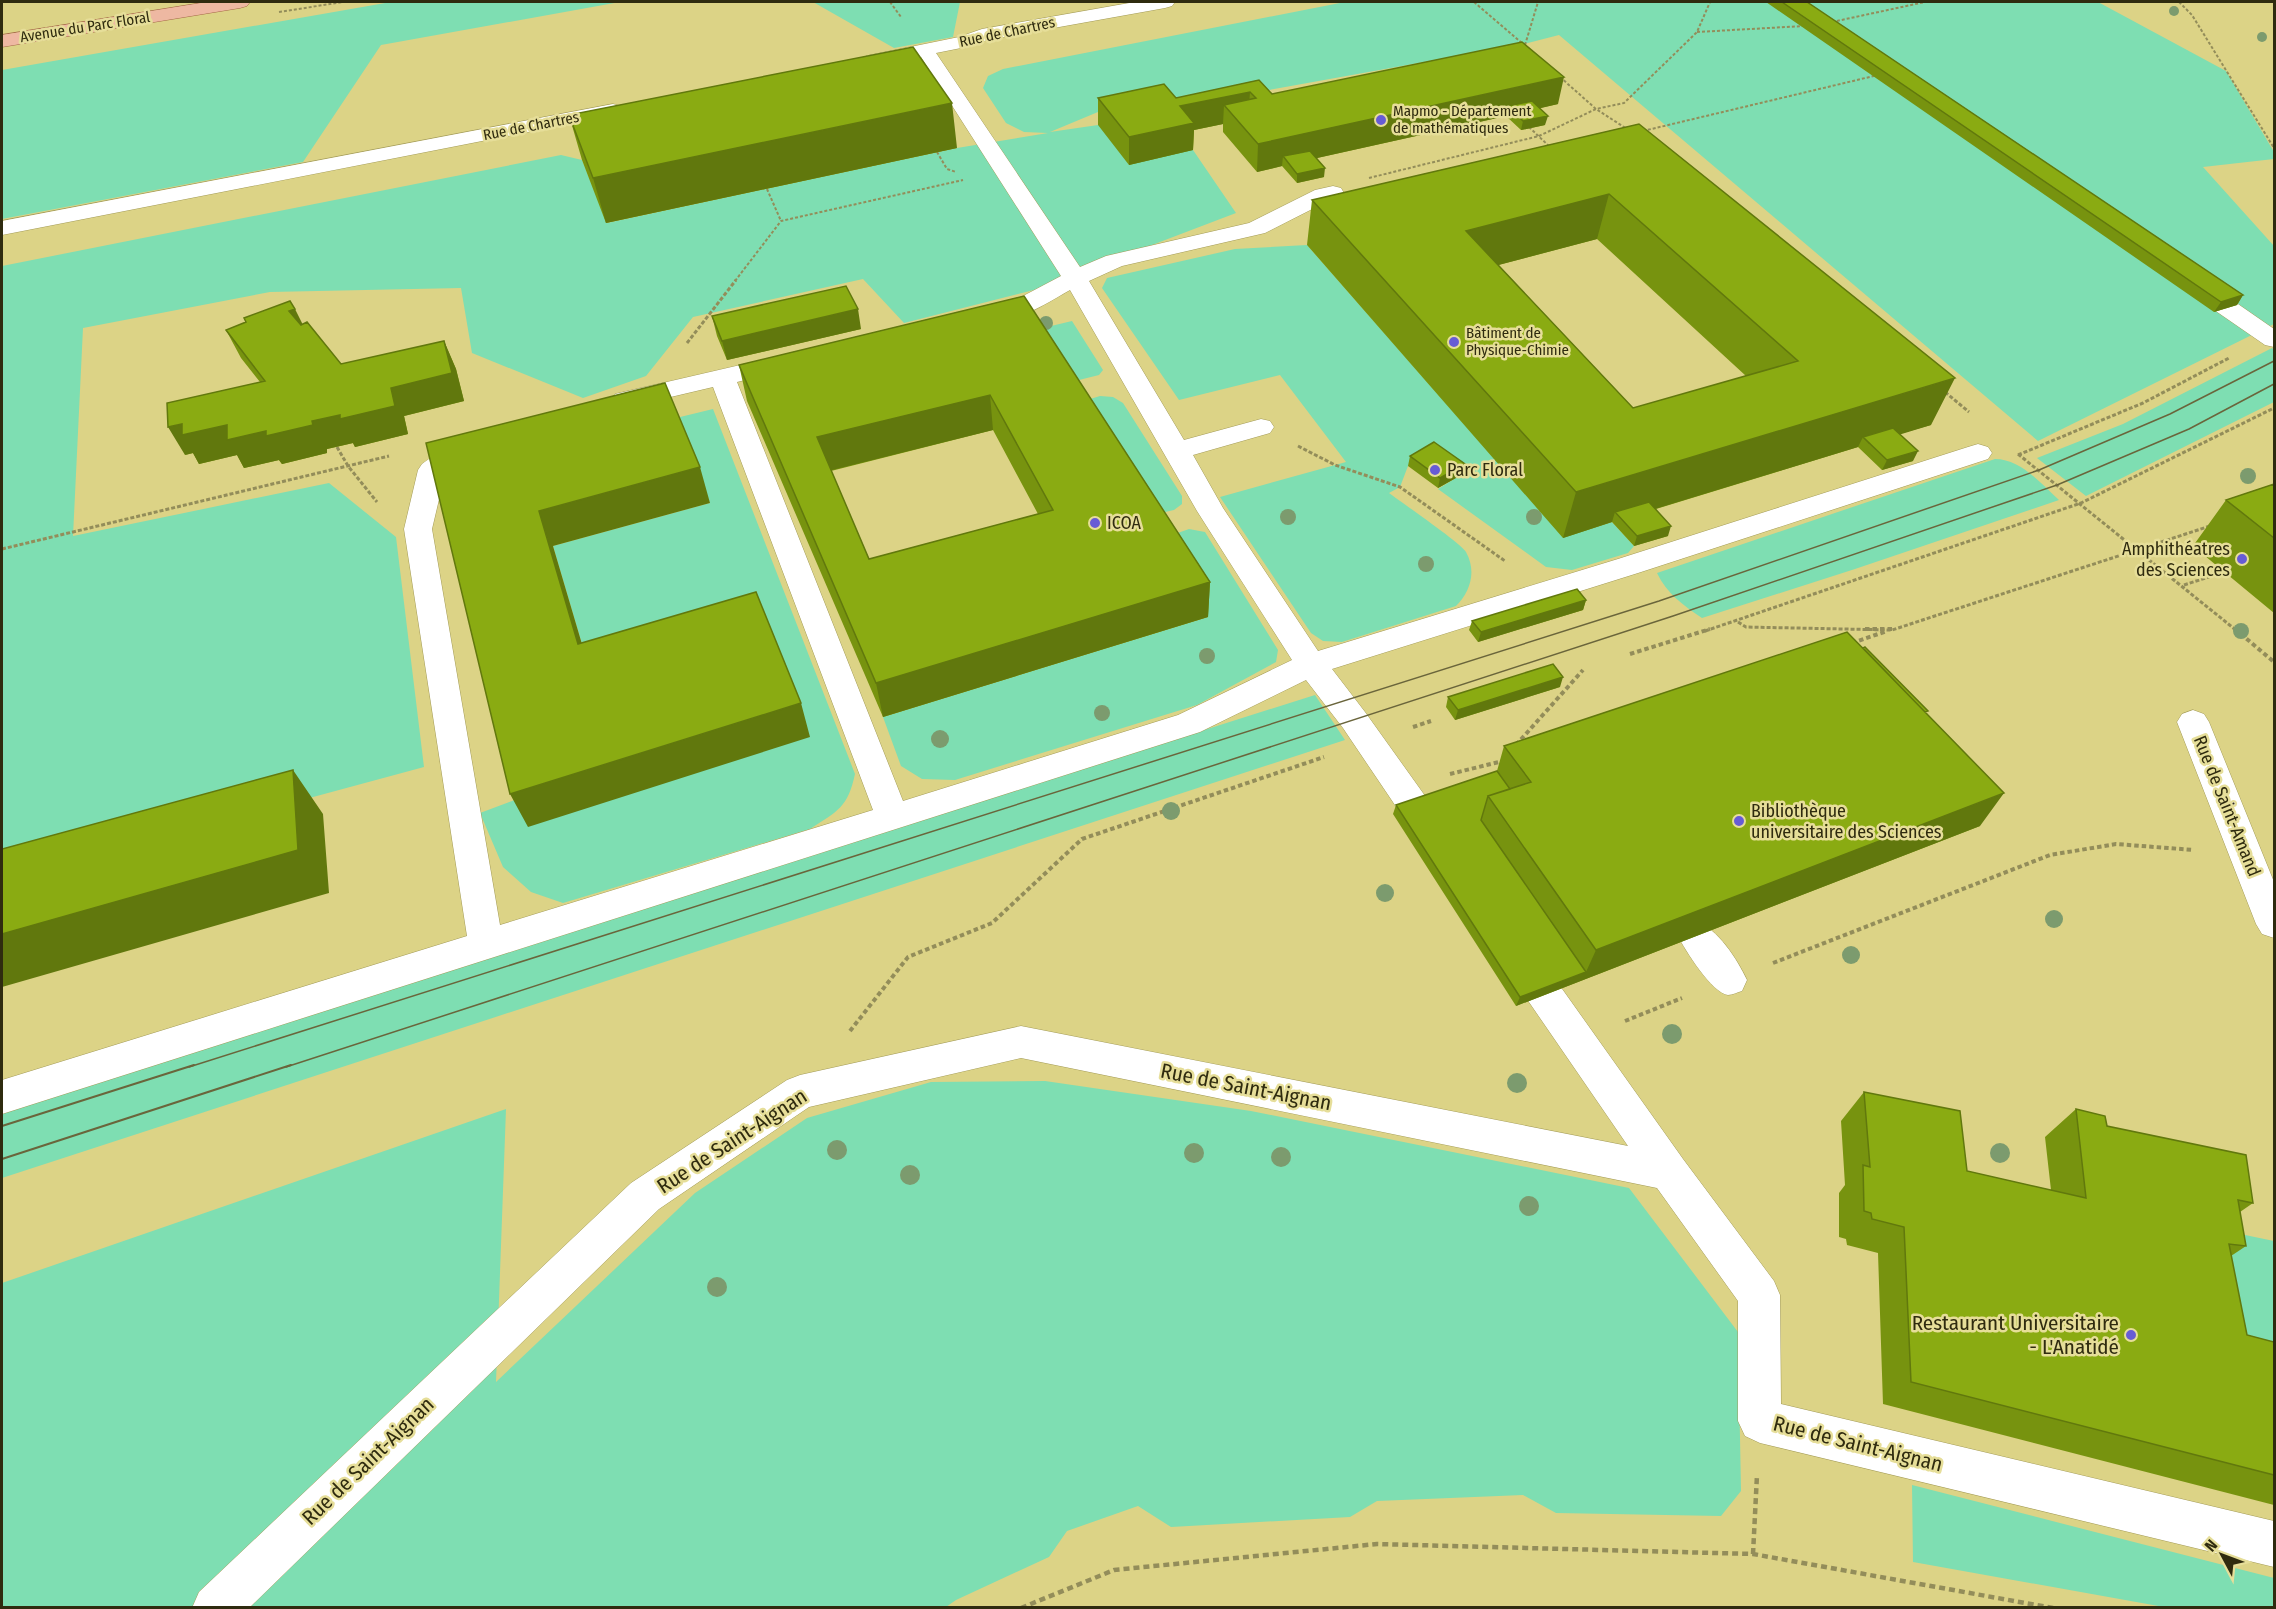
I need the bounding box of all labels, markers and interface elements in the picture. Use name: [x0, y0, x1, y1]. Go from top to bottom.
street label: Avenue du Parc Floral: [19, 8, 151, 46]
street label: Rue de Chartres: [957, 13, 1057, 51]
place label: Mapmo - Département de mathématiques: [1393, 102, 1532, 137]
street label: Rue de Chartres: [481, 108, 581, 144]
marker: Mapmo - Département de mathématiques: [1374, 113, 1388, 127]
place label: Bâtiment de Physique-Chimie: [1466, 324, 1569, 359]
marker: Bâtiment de Physique-Chimie: [1447, 335, 1461, 349]
place label: Parc Floral: [1447, 459, 1523, 481]
marker: Parc Floral: [1428, 463, 1442, 477]
place label: ICOA: [1107, 512, 1142, 534]
marker: ICOA: [1088, 516, 1102, 530]
place label: Amphithéatres des Sciences: [2122, 538, 2230, 581]
marker: Amphithéatres des Sciences: [2235, 552, 2249, 566]
street label: Rue de Saint-Amand: [2189, 732, 2265, 880]
place label: Bibliothèque universitaire des Sciences: [1751, 800, 1942, 843]
marker: Bibliothèque universitaire des Sciences: [1732, 814, 1746, 828]
street label: Rue de Saint-Aignan: [1158, 1058, 1334, 1116]
street label: Rue de Saint-Aignan: [652, 1083, 812, 1199]
place label: Restaurant Universitaire - L'Anatidé: [1912, 1310, 2119, 1360]
marker: Restaurant Universitaire - L'Anatidé: [2124, 1328, 2138, 1342]
street label: Rue de Saint-Aignan: [297, 1391, 439, 1531]
street label: Rue de Saint-Aignan: [1771, 1410, 1945, 1478]
north arrow: [2192, 1525, 2252, 1585]
text: N: [2201, 1536, 2221, 1555]

